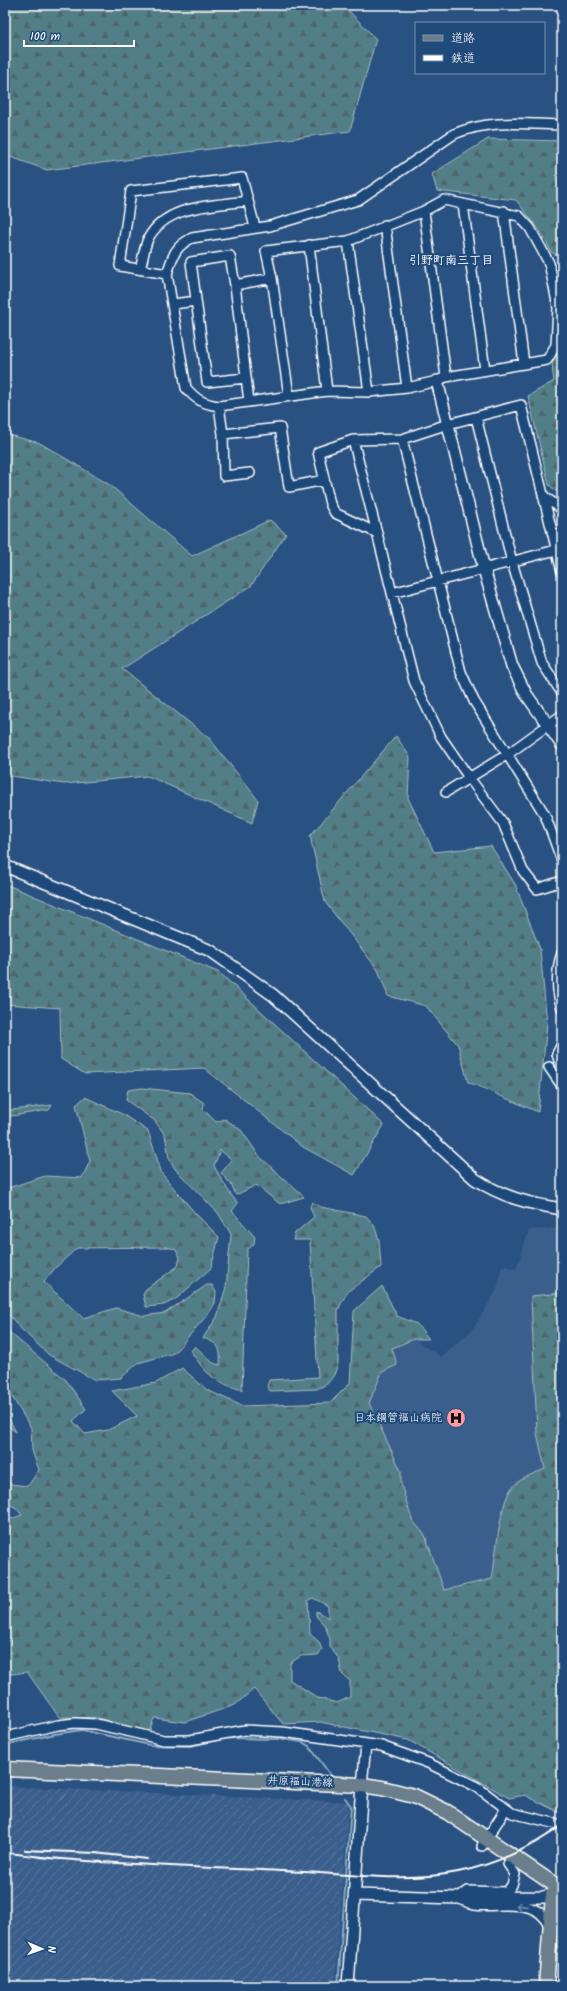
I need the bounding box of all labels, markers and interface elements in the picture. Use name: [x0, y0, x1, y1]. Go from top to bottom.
scale bar: [24, 22, 134, 48]
legend: [415, 22, 545, 74]
text: 100 m: [30, 27, 61, 46]
text: 道路: [451, 29, 475, 48]
text: 鉄道: [451, 49, 475, 68]
district label: 引野町南三丁目: [409, 251, 493, 270]
hospital icon: 日本鋼管福山病院: [445, 1407, 467, 1429]
place label: 日本鋼管福山病院: [354, 1409, 442, 1427]
street label: 井原福山港線: [267, 1772, 333, 1792]
one-way arrow: [516, 1903, 529, 1910]
north arrow: [22, 1929, 62, 1969]
text: N: [42, 1946, 60, 1953]

